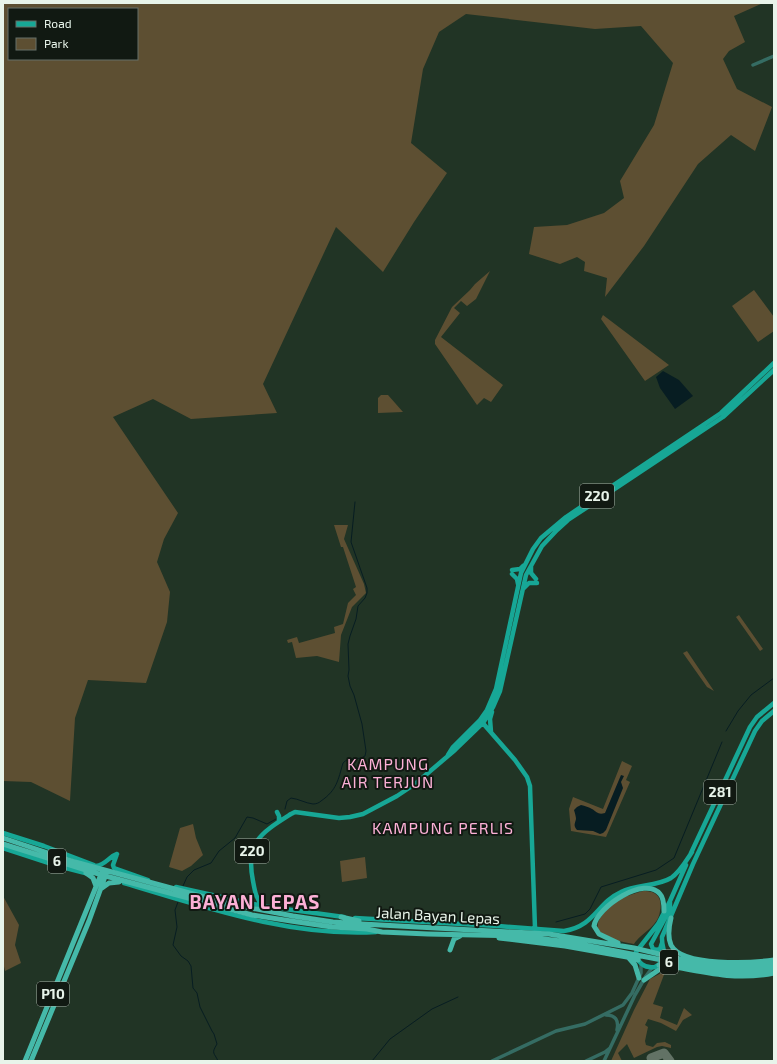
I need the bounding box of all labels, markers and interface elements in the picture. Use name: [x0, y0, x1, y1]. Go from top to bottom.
legend: [8, 8, 138, 60]
text: Road: [44, 16, 72, 30]
text: Park: [44, 36, 69, 50]
road number: 220: [580, 484, 614, 508]
district label: KAMPUNG AIR TERJUN: [342, 754, 434, 791]
road number: 281: [704, 780, 736, 804]
district label: KAMPUNG PERLIS: [372, 818, 514, 837]
road number: 220: [235, 839, 269, 863]
road number: 6: [48, 849, 66, 873]
district label: BAYAN LEPAS: [189, 890, 321, 913]
street label: Jalan Bayan Lepas: [376, 903, 500, 927]
road number: 6: [660, 950, 678, 974]
road number: P10: [37, 982, 69, 1006]

